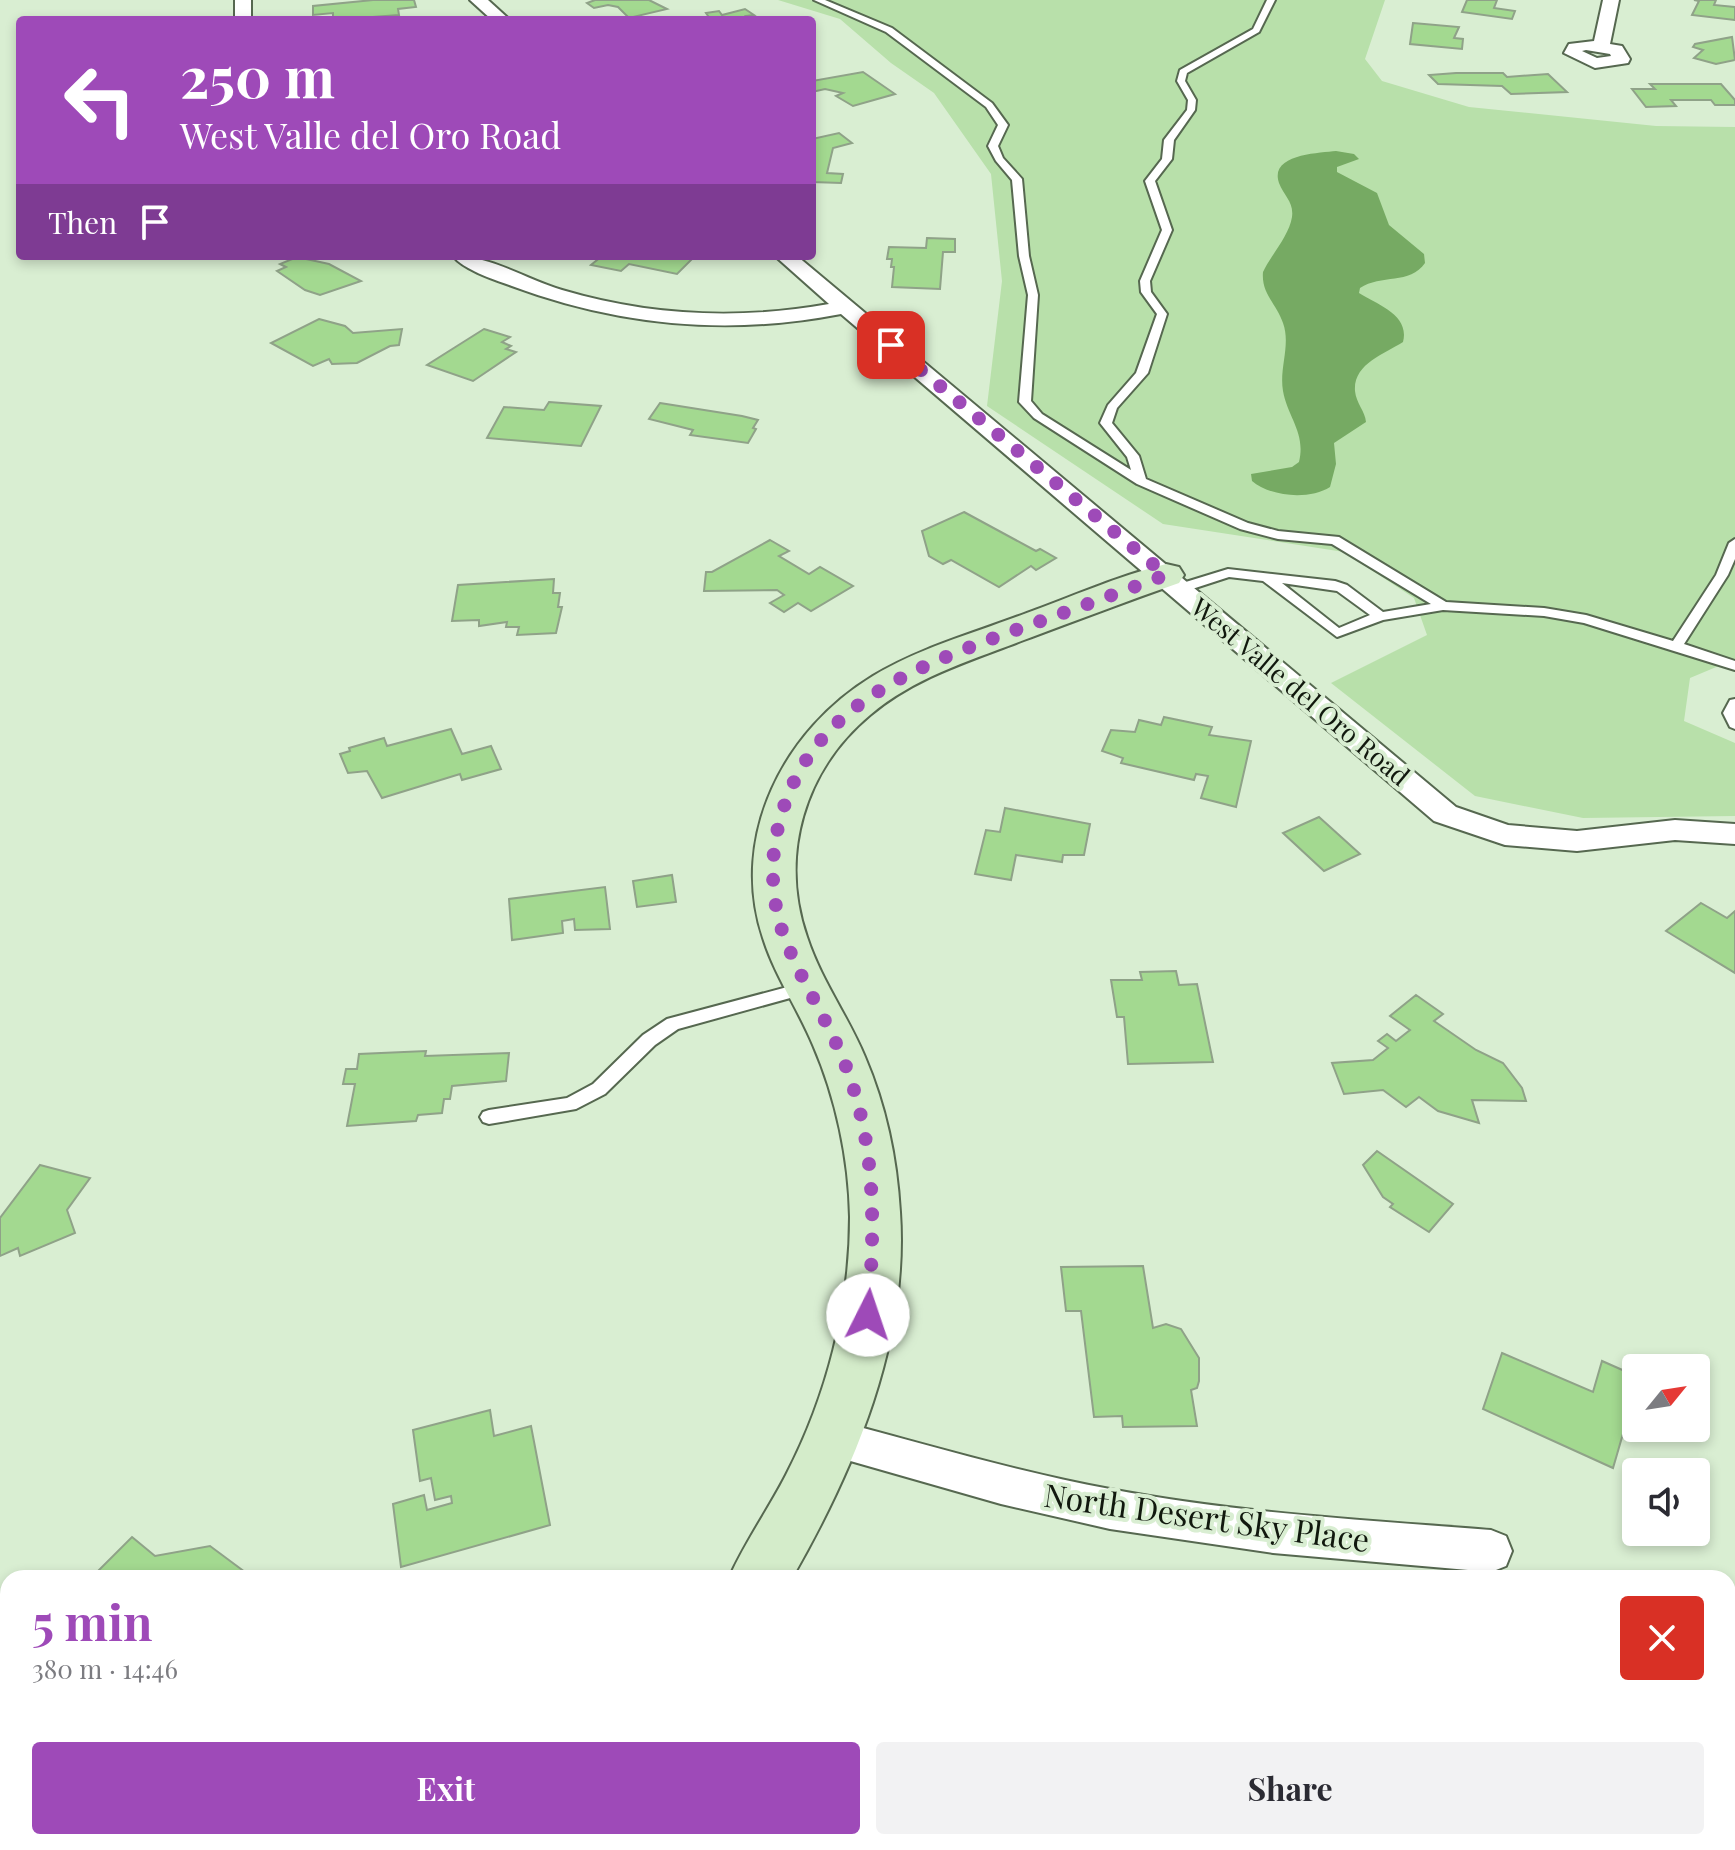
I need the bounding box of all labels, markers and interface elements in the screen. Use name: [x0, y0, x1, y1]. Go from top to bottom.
text: 250 m: [180, 38, 335, 113]
icon: left: [48, 48, 152, 152]
text: West Valle del Oro Road: [180, 110, 561, 158]
icon: arrive: [133, 200, 177, 244]
text: Then: [48, 202, 117, 242]
pin: [857, 311, 925, 379]
icon: arrive: [869, 323, 913, 367]
street label: West Valle del Oro Road: [1184, 588, 1418, 793]
position arrow: [826, 1273, 910, 1357]
north arrow: [1622, 1354, 1710, 1442]
map controls: [1622, 1354, 1710, 1546]
button: sound: [1622, 1458, 1710, 1546]
street label: North Desert Sky Place: [1042, 1472, 1372, 1560]
text: 5 min: [32, 1589, 153, 1653]
button: close: [1620, 1596, 1704, 1680]
text: 380 m · 14:46: [32, 1651, 178, 1686]
button: Exit: [32, 1742, 860, 1834]
button: Share: [876, 1742, 1704, 1834]

